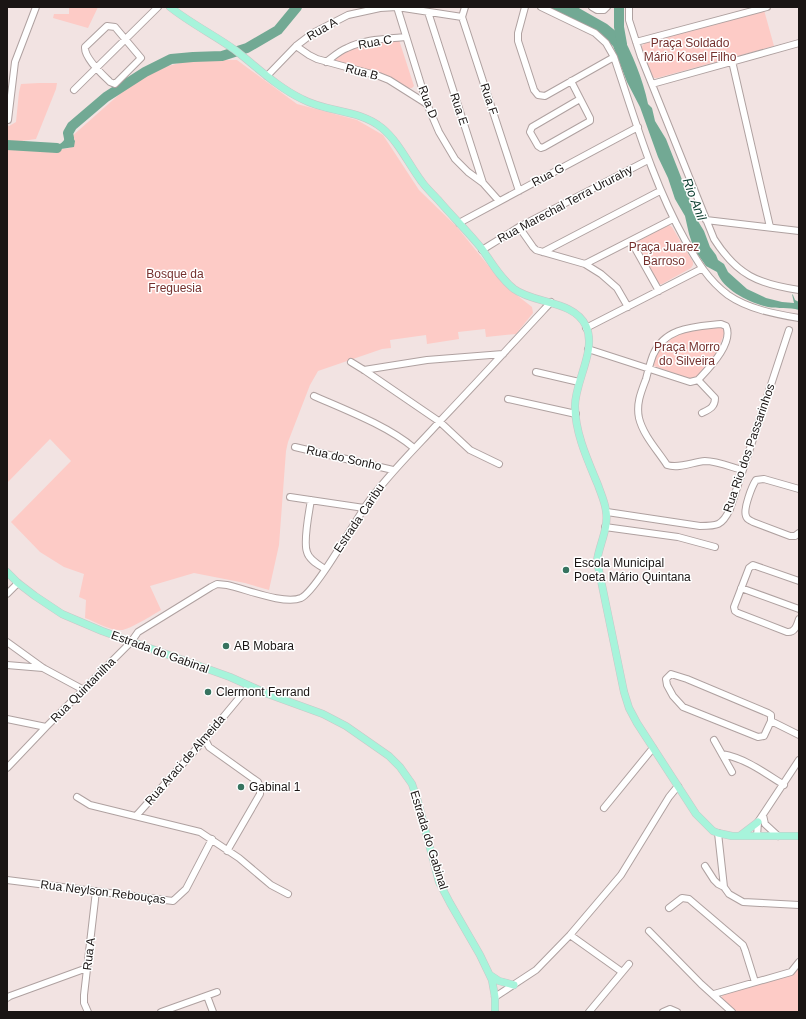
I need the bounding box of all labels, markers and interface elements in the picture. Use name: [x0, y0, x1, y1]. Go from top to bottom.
street label: Rua A: [304, 15, 340, 43]
street label: Rua C: [357, 32, 393, 52]
park label: Praça Soldado Mário Kosel Filho: [644, 36, 737, 64]
street label: Rua B: [344, 61, 380, 83]
street label: Rua F: [477, 81, 501, 117]
street label: Rua D: [415, 84, 441, 121]
street label: Rua E: [447, 91, 471, 127]
street label: Rua G: [529, 161, 567, 189]
street label: Rua Marechal Terra Ururahy: [495, 162, 635, 246]
water label: Rio Anil: [680, 176, 710, 224]
park label: Praça Juarez Barroso: [629, 240, 699, 268]
park label: Bosque da Freguesia: [146, 267, 204, 295]
park label: Praça Morro do Silveira: [654, 340, 720, 368]
street label: Rua Rio dos Passarinhos: [720, 382, 778, 514]
street label: Rua do Sonho: [305, 443, 383, 474]
street label: Estrada Caribu: [331, 481, 387, 555]
place label: Escola Municipal Poeta Mário Quintana: [574, 556, 691, 584]
marker: Escola Municipal Poeta Mário Quintana: [561, 565, 571, 575]
street label: Estrada do Gabinal: [109, 628, 211, 676]
place label: AB Mobara: [234, 639, 294, 653]
marker: AB Mobara: [221, 641, 231, 651]
street label: Rua Quintanilha: [48, 654, 119, 725]
place label: Clermont Ferrand: [216, 685, 310, 699]
marker: Clermont Ferrand: [203, 687, 213, 697]
street label: Rua Araci de Almeida: [142, 712, 228, 808]
place label: Gabinal 1: [249, 780, 301, 794]
marker: Gabinal 1: [236, 782, 246, 792]
street label: Estrada do Gabinal: [407, 789, 451, 891]
street label: Rua Neylson Rebouças: [40, 877, 166, 907]
street label: Rua A: [80, 937, 98, 971]

